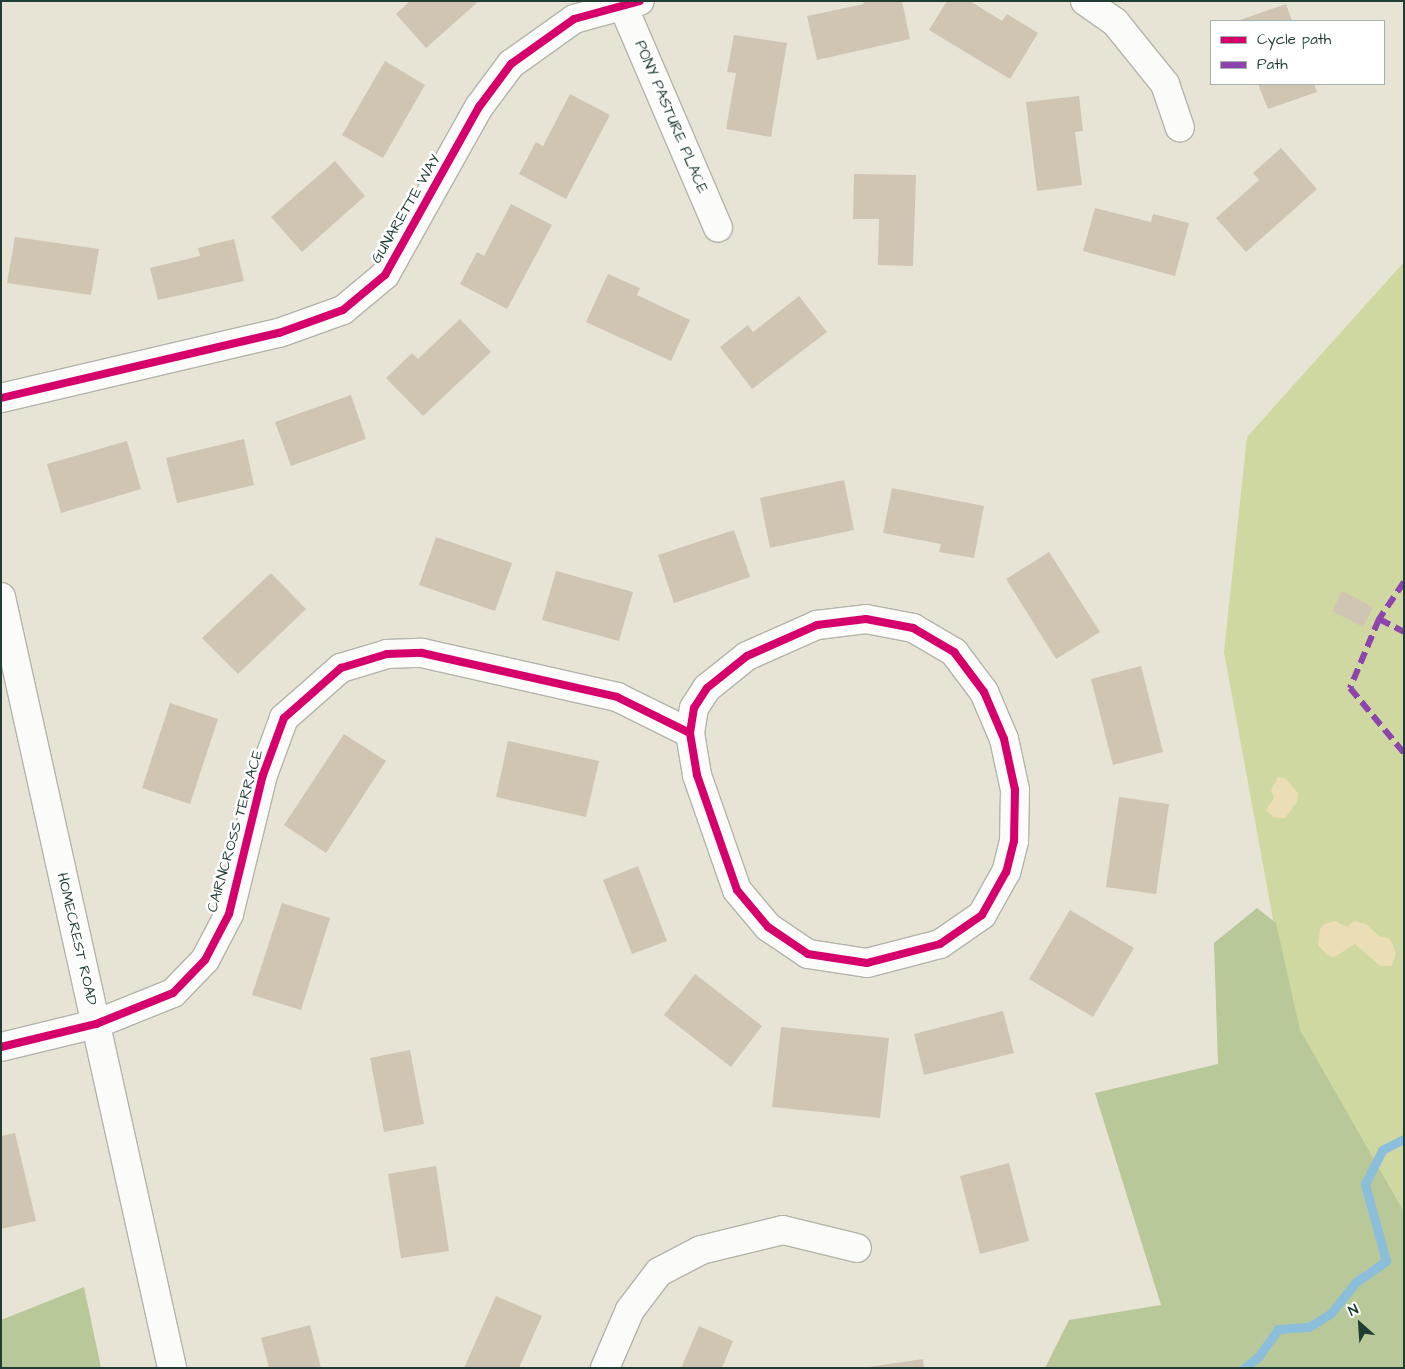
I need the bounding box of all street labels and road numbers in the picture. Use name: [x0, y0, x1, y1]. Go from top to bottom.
street label: PONY PASTURE PLACE: [631, 38, 711, 196]
street label: GUNARETTE WAY: [368, 151, 444, 267]
street label: CAIRNCROSS TERRACE: [203, 748, 267, 914]
street label: HOMECREST ROAD: [53, 871, 101, 1007]

